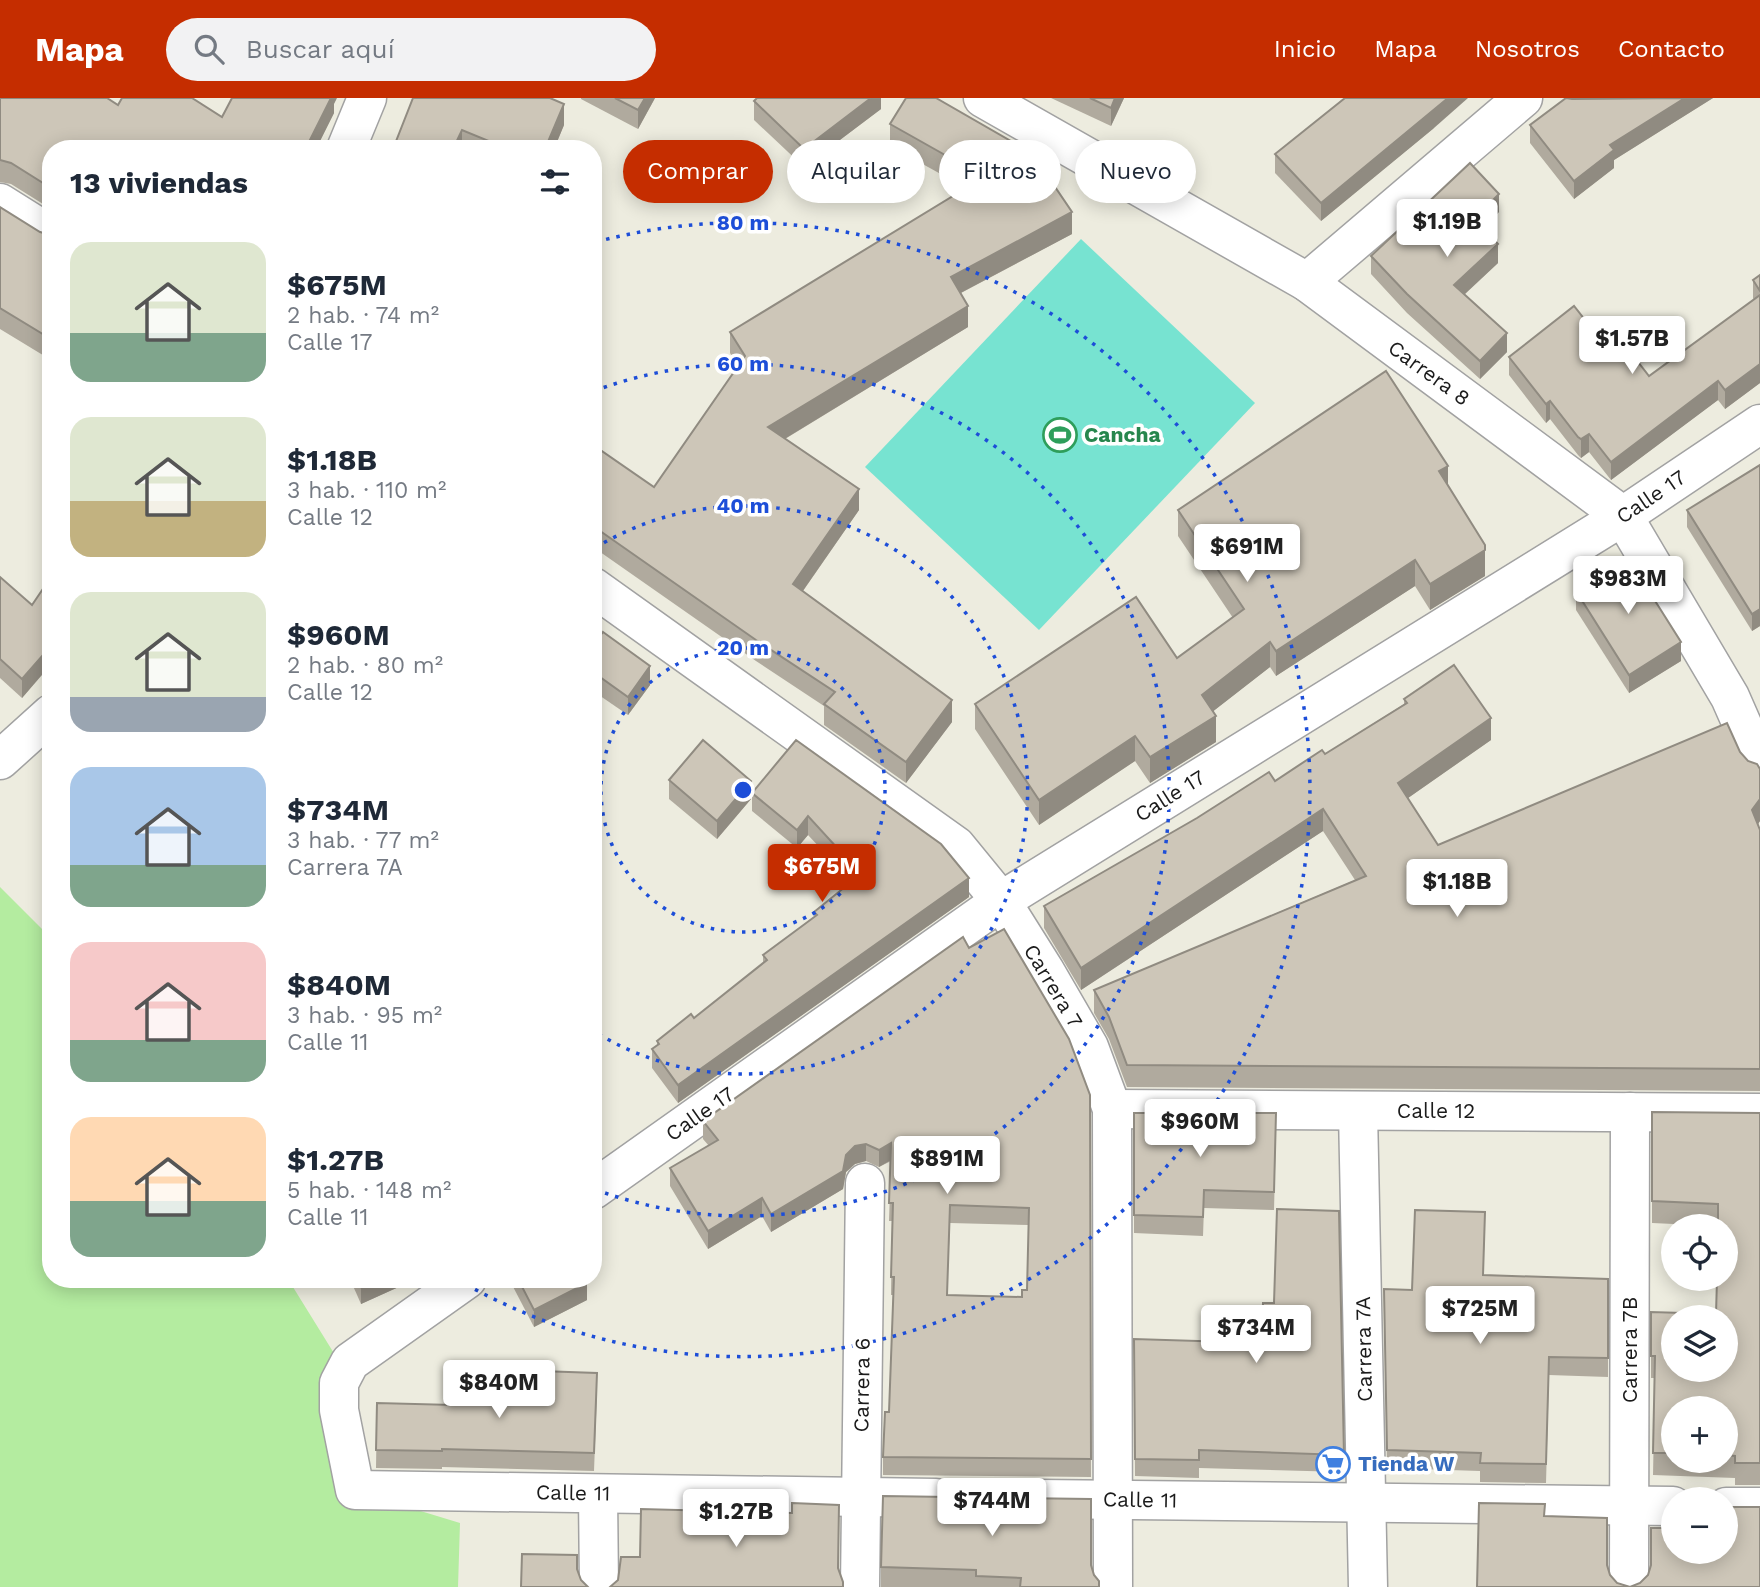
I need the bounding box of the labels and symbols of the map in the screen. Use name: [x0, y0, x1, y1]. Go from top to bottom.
pin: $1.19B: [1390, 200, 1504, 259]
text: 80 m: [717, 210, 769, 235]
pin: $1.57B: [1575, 316, 1689, 376]
street label: Carrera 8: [1384, 335, 1475, 411]
text: 60 m: [717, 351, 769, 376]
sports icon: Cancha: [1041, 416, 1079, 454]
place label: Cancha: [1084, 422, 1161, 447]
street label: Calle 17: [1611, 464, 1690, 529]
text: 40 m: [717, 493, 769, 518]
pin: $691M: [1198, 524, 1296, 584]
pin: $983M: [1579, 556, 1677, 616]
text: 20 m: [717, 635, 769, 660]
street label: Calle 17: [1130, 764, 1210, 827]
centre of rings: [731, 778, 755, 802]
pin: $675M: [773, 844, 871, 904]
pin: $1.18B: [1400, 860, 1514, 919]
street label: Carrera 7: [1019, 939, 1088, 1032]
street label: Calle 17: [661, 1081, 739, 1146]
street label: Calle 12: [1397, 1098, 1475, 1123]
pin: $960M: [1151, 1100, 1249, 1159]
pin: $891M: [898, 1136, 996, 1196]
pin: $725M: [1431, 1286, 1529, 1346]
street label: Carrera 7A: [1350, 1296, 1377, 1402]
street label: Carrera 7B: [1617, 1297, 1642, 1403]
pin: $734M: [1207, 1306, 1305, 1365]
street label: Carrera 6: [848, 1337, 875, 1433]
pin: $840M: [450, 1360, 548, 1420]
supermarket icon: Tienda W: [1314, 1445, 1352, 1483]
place label: Tienda W: [1358, 1451, 1454, 1476]
pin: $744M: [943, 1478, 1041, 1538]
street label: Calle 11: [536, 1479, 610, 1506]
street label: Calle 11: [1103, 1486, 1177, 1513]
pin: $1.27B: [679, 1490, 793, 1549]

